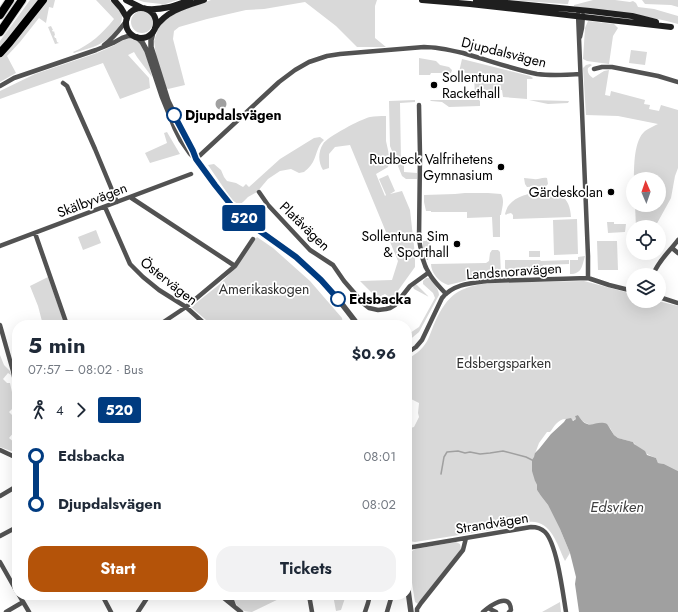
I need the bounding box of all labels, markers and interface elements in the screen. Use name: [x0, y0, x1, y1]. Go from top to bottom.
street label: Djupdalsvägen: [459, 32, 549, 72]
place label: Sollentuna Rackethall: [442, 67, 503, 103]
marker: Sollentuna Rackethall: [429, 80, 439, 90]
place label: Djupdalsvägen: [185, 105, 282, 125]
marker: Djupdalsvägen: [166, 107, 182, 123]
place label: Rudbeck Valfrihetens Gymnasium: [369, 149, 493, 185]
marker: Rudbeck Valfrihetens Gymnasium: [496, 162, 506, 172]
north arrow: [626, 172, 666, 212]
map controls: [626, 172, 666, 308]
street label: Skälbyvägen: [54, 177, 130, 223]
place label: Gärdeskolan: [529, 182, 603, 202]
marker: Gärdeskolan: [606, 187, 616, 197]
street label: Platåvägen: [275, 197, 335, 255]
line badge: 520: [221, 205, 267, 231]
text: 520: [230, 208, 258, 228]
button: locate: [626, 220, 666, 260]
place label: Sollentuna Sim & Sporthall: [361, 226, 449, 262]
marker: Sollentuna Sim & Sporthall: [452, 239, 462, 249]
street label: Östervägen: [136, 252, 202, 310]
street label: Landsnoravägen: [465, 258, 563, 284]
button: layers: [626, 268, 666, 308]
park label: Amerikaskogen: [219, 279, 309, 299]
place label: Edsbacka: [349, 289, 411, 309]
marker: Edsbacka: [330, 291, 346, 307]
text: 5 min: [28, 329, 86, 361]
text: $0.96: [352, 343, 396, 365]
park label: Edsbergsparken: [457, 353, 551, 373]
text: 07:57 – 08:02 · Bus: [28, 360, 143, 379]
icon: walk: [28, 399, 50, 421]
icon: forward: [70, 399, 92, 421]
text: 520: [106, 400, 133, 420]
text: 4: [56, 401, 64, 420]
text: Edsbacka: [58, 445, 125, 467]
text: 08:01: [364, 447, 396, 466]
text: Djupdalsvägen: [58, 493, 162, 515]
text: 08:02: [362, 495, 396, 514]
water label: Edsviken: [590, 496, 644, 518]
street label: Strandvägen: [454, 507, 530, 539]
button: Start: [28, 546, 208, 592]
button: Tickets: [216, 546, 396, 592]

